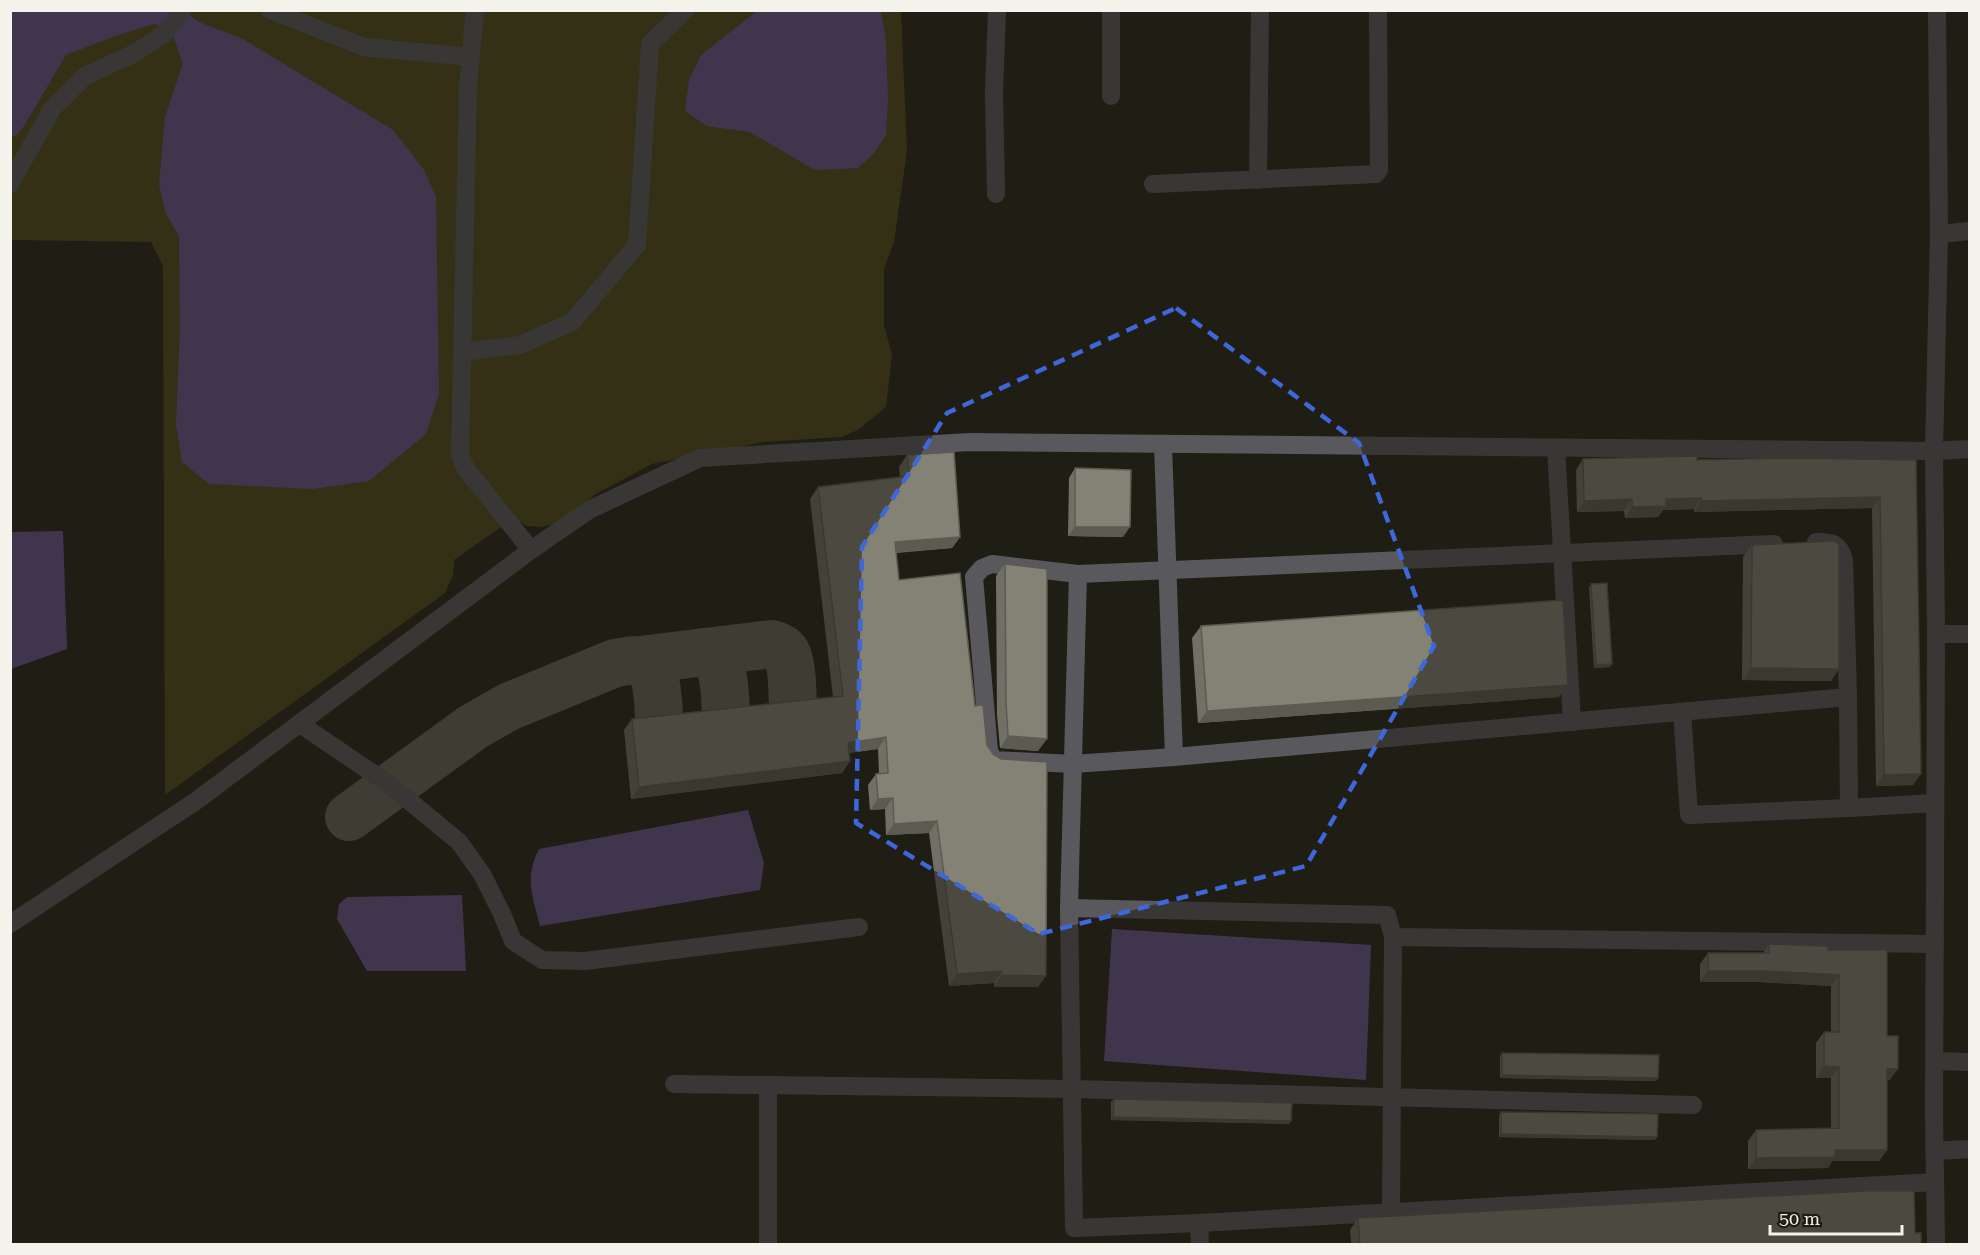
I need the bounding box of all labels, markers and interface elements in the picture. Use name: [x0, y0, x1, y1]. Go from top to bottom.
scale bar: [1770, 1198, 1902, 1236]
text: 50 m: [1779, 1208, 1820, 1229]

